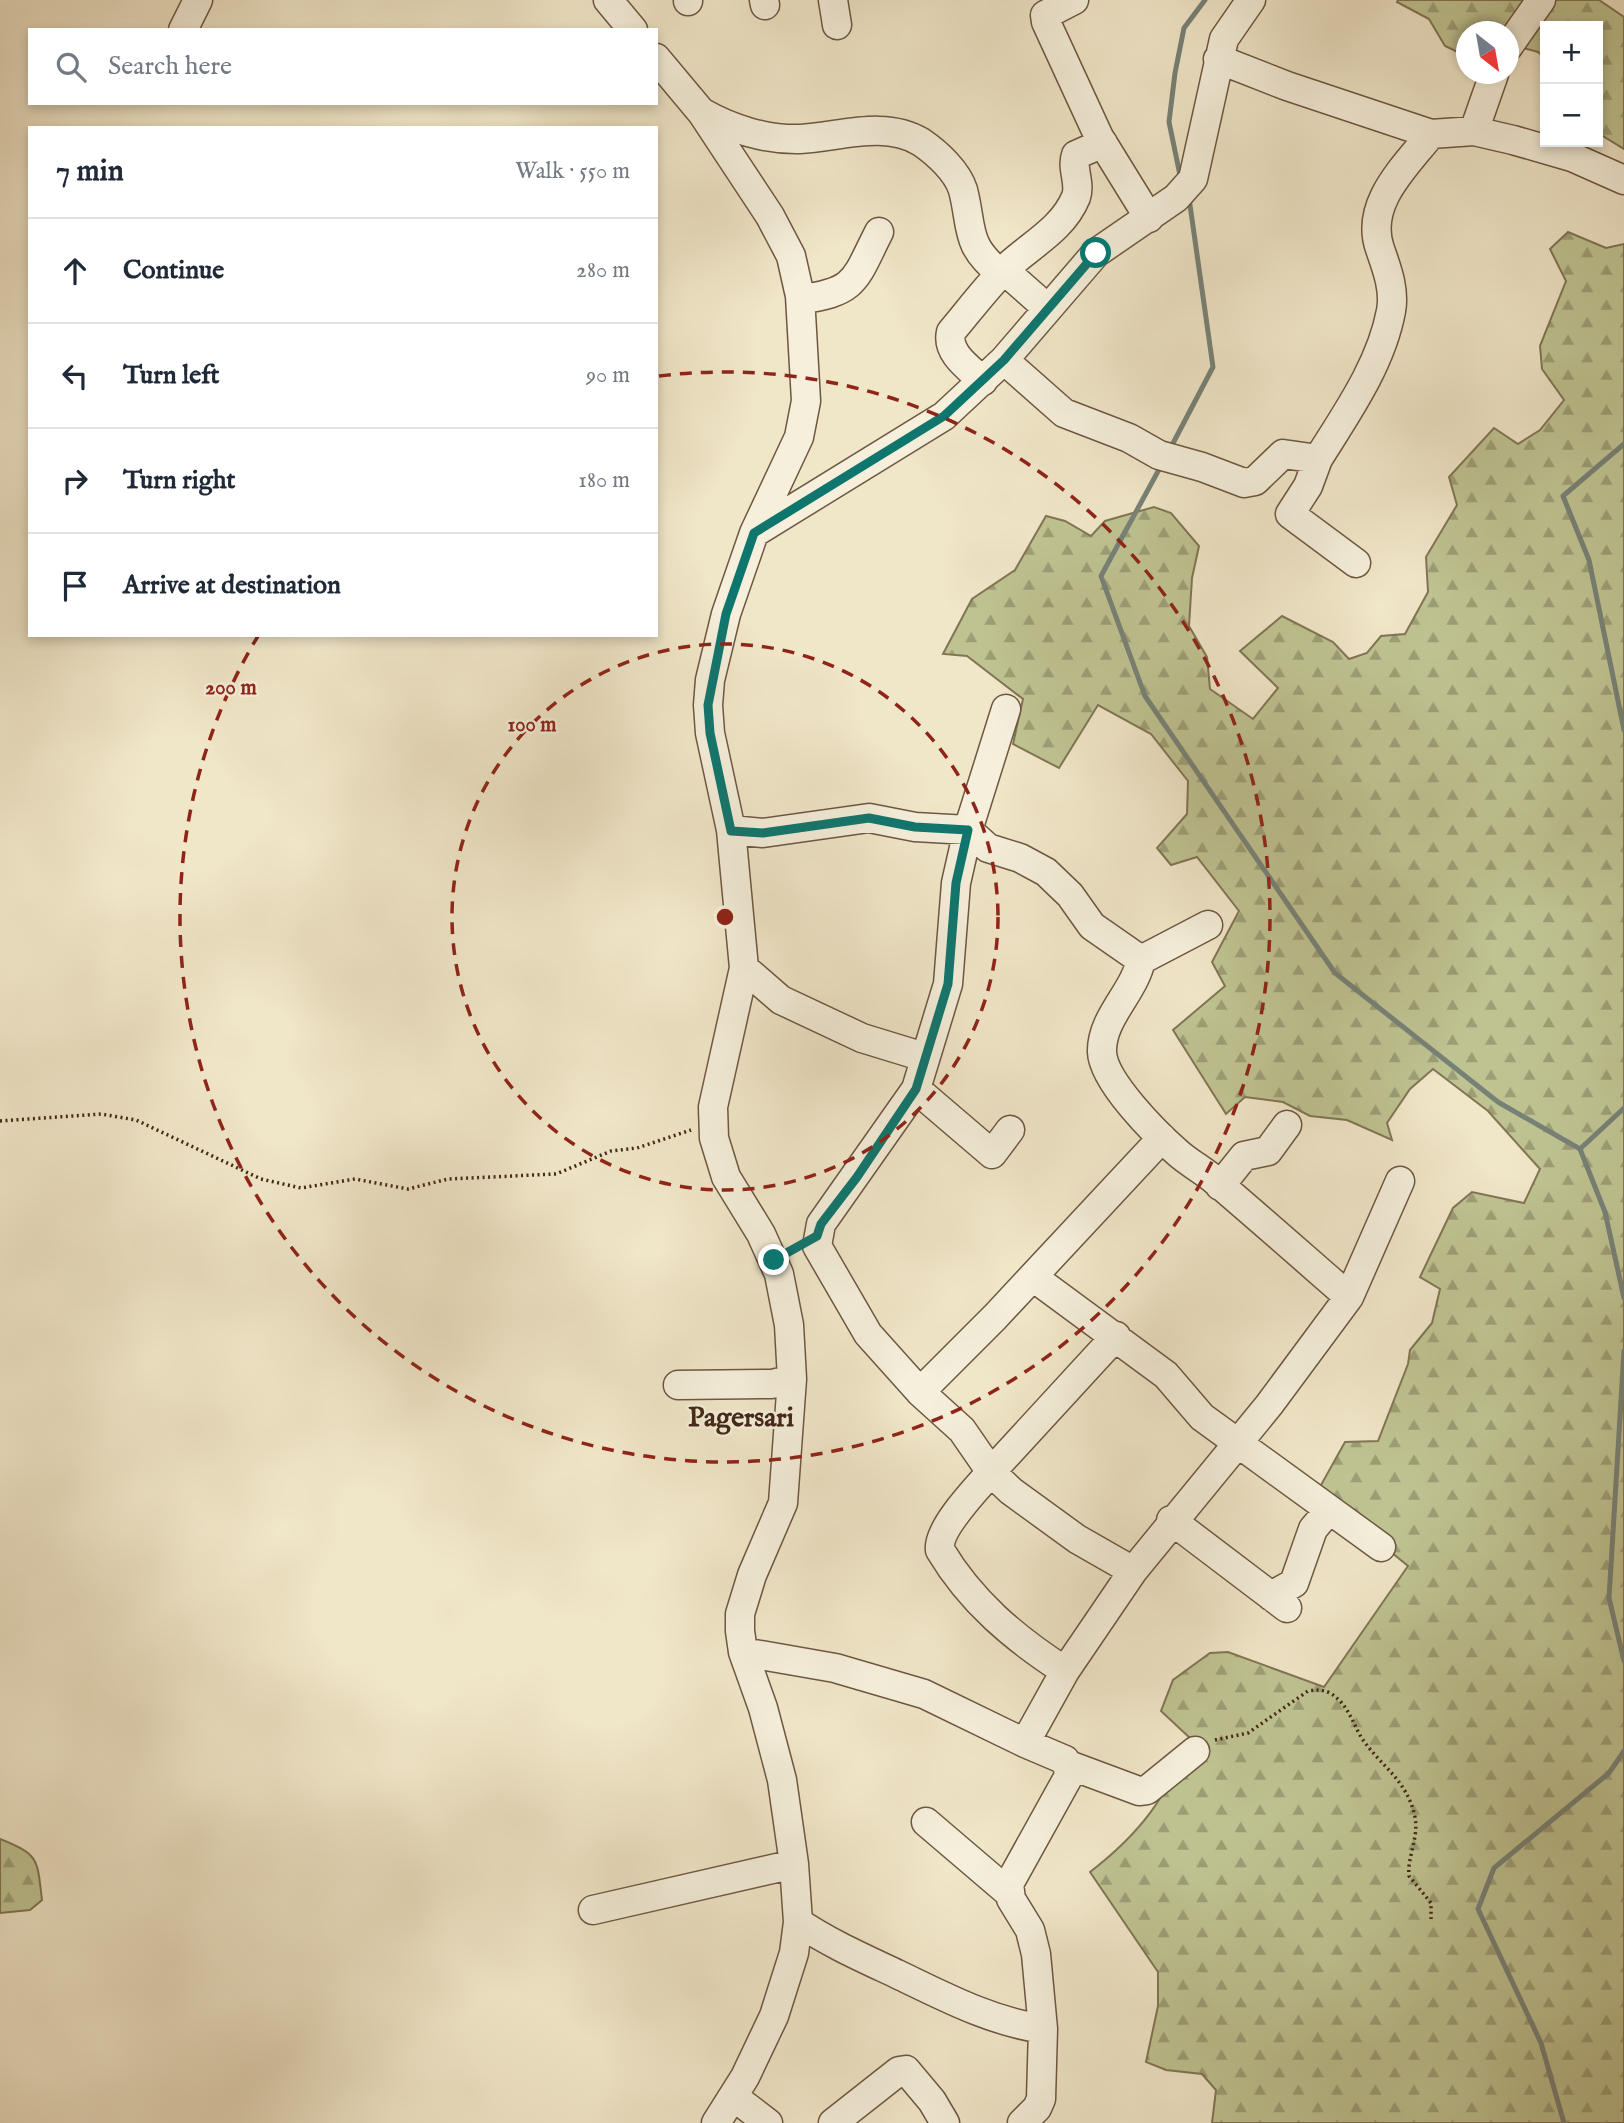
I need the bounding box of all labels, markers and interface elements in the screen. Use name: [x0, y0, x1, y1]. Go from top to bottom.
north arrow: [1456, 21, 1519, 84]
map controls: [1540, 21, 1603, 147]
button: +: [1540, 21, 1603, 84]
search box: [28, 28, 658, 105]
icon: search: [52, 48, 90, 86]
text: Search here: [108, 50, 232, 83]
button: −: [1540, 84, 1603, 147]
text: 7 min: [56, 153, 124, 191]
text: Walk · 550 m: [515, 157, 630, 186]
route start: [1080, 237, 1111, 268]
icon: ahead: [56, 252, 94, 290]
text: Continue: [123, 254, 224, 287]
text: 280 m: [576, 256, 630, 285]
icon: left: [56, 357, 94, 395]
text: Turn left: [123, 359, 220, 392]
text: 90 m: [586, 361, 630, 390]
icon: right: [56, 462, 94, 500]
text: Turn right: [123, 464, 236, 497]
text: 180 m: [578, 466, 630, 495]
icon: arrive: [56, 567, 94, 605]
text: Arrive at destination: [123, 569, 341, 602]
text: 200 m: [205, 675, 257, 702]
text: 100 m: [507, 712, 557, 739]
centre of rings: [713, 905, 737, 929]
route end: [758, 1244, 789, 1275]
district label: Pagersari: [688, 1401, 795, 1436]

